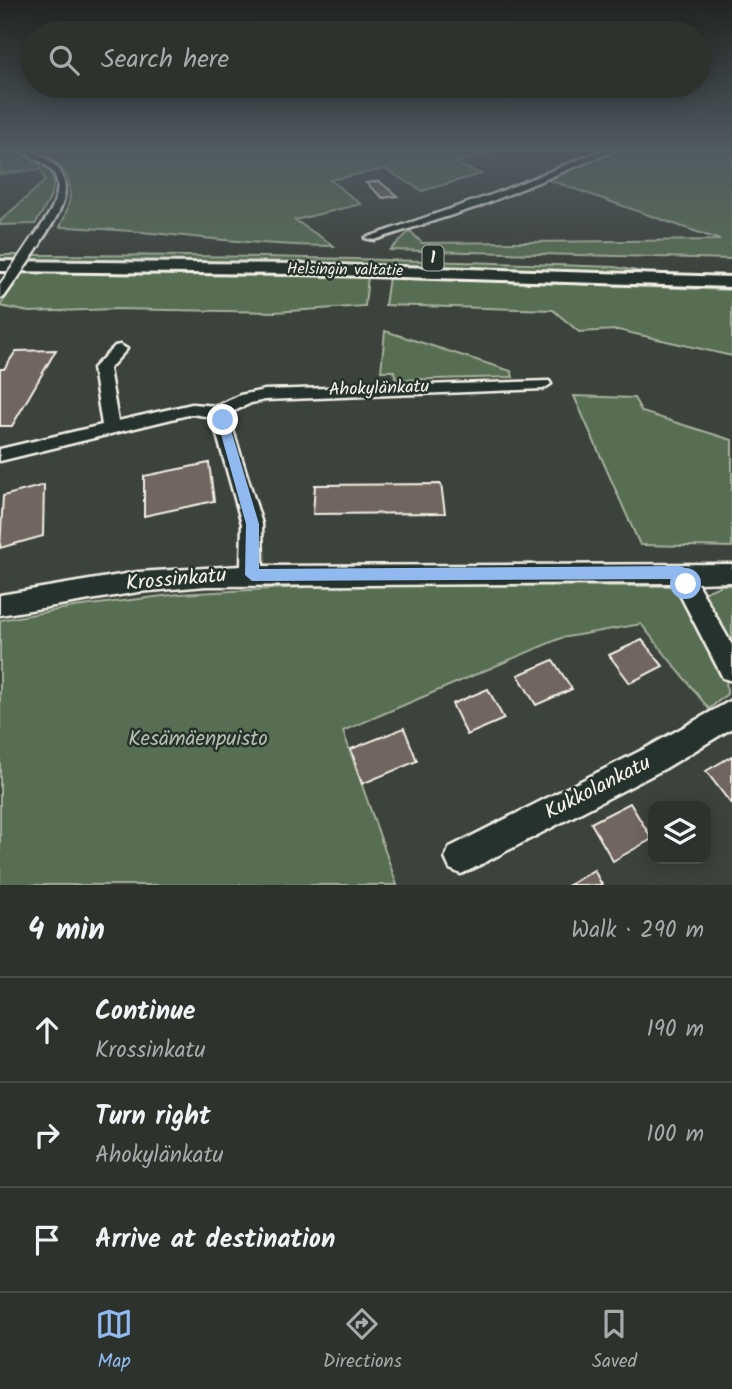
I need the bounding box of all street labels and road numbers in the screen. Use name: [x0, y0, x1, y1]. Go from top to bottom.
road number: 1: [422, 246, 444, 270]
street label: Helsingin valtatie: [287, 256, 403, 284]
street label: Ahokylänkatu: [328, 373, 430, 405]
street label: Krossinkatu: [124, 559, 228, 601]
street label: Kukkolankatu: [539, 747, 657, 829]

